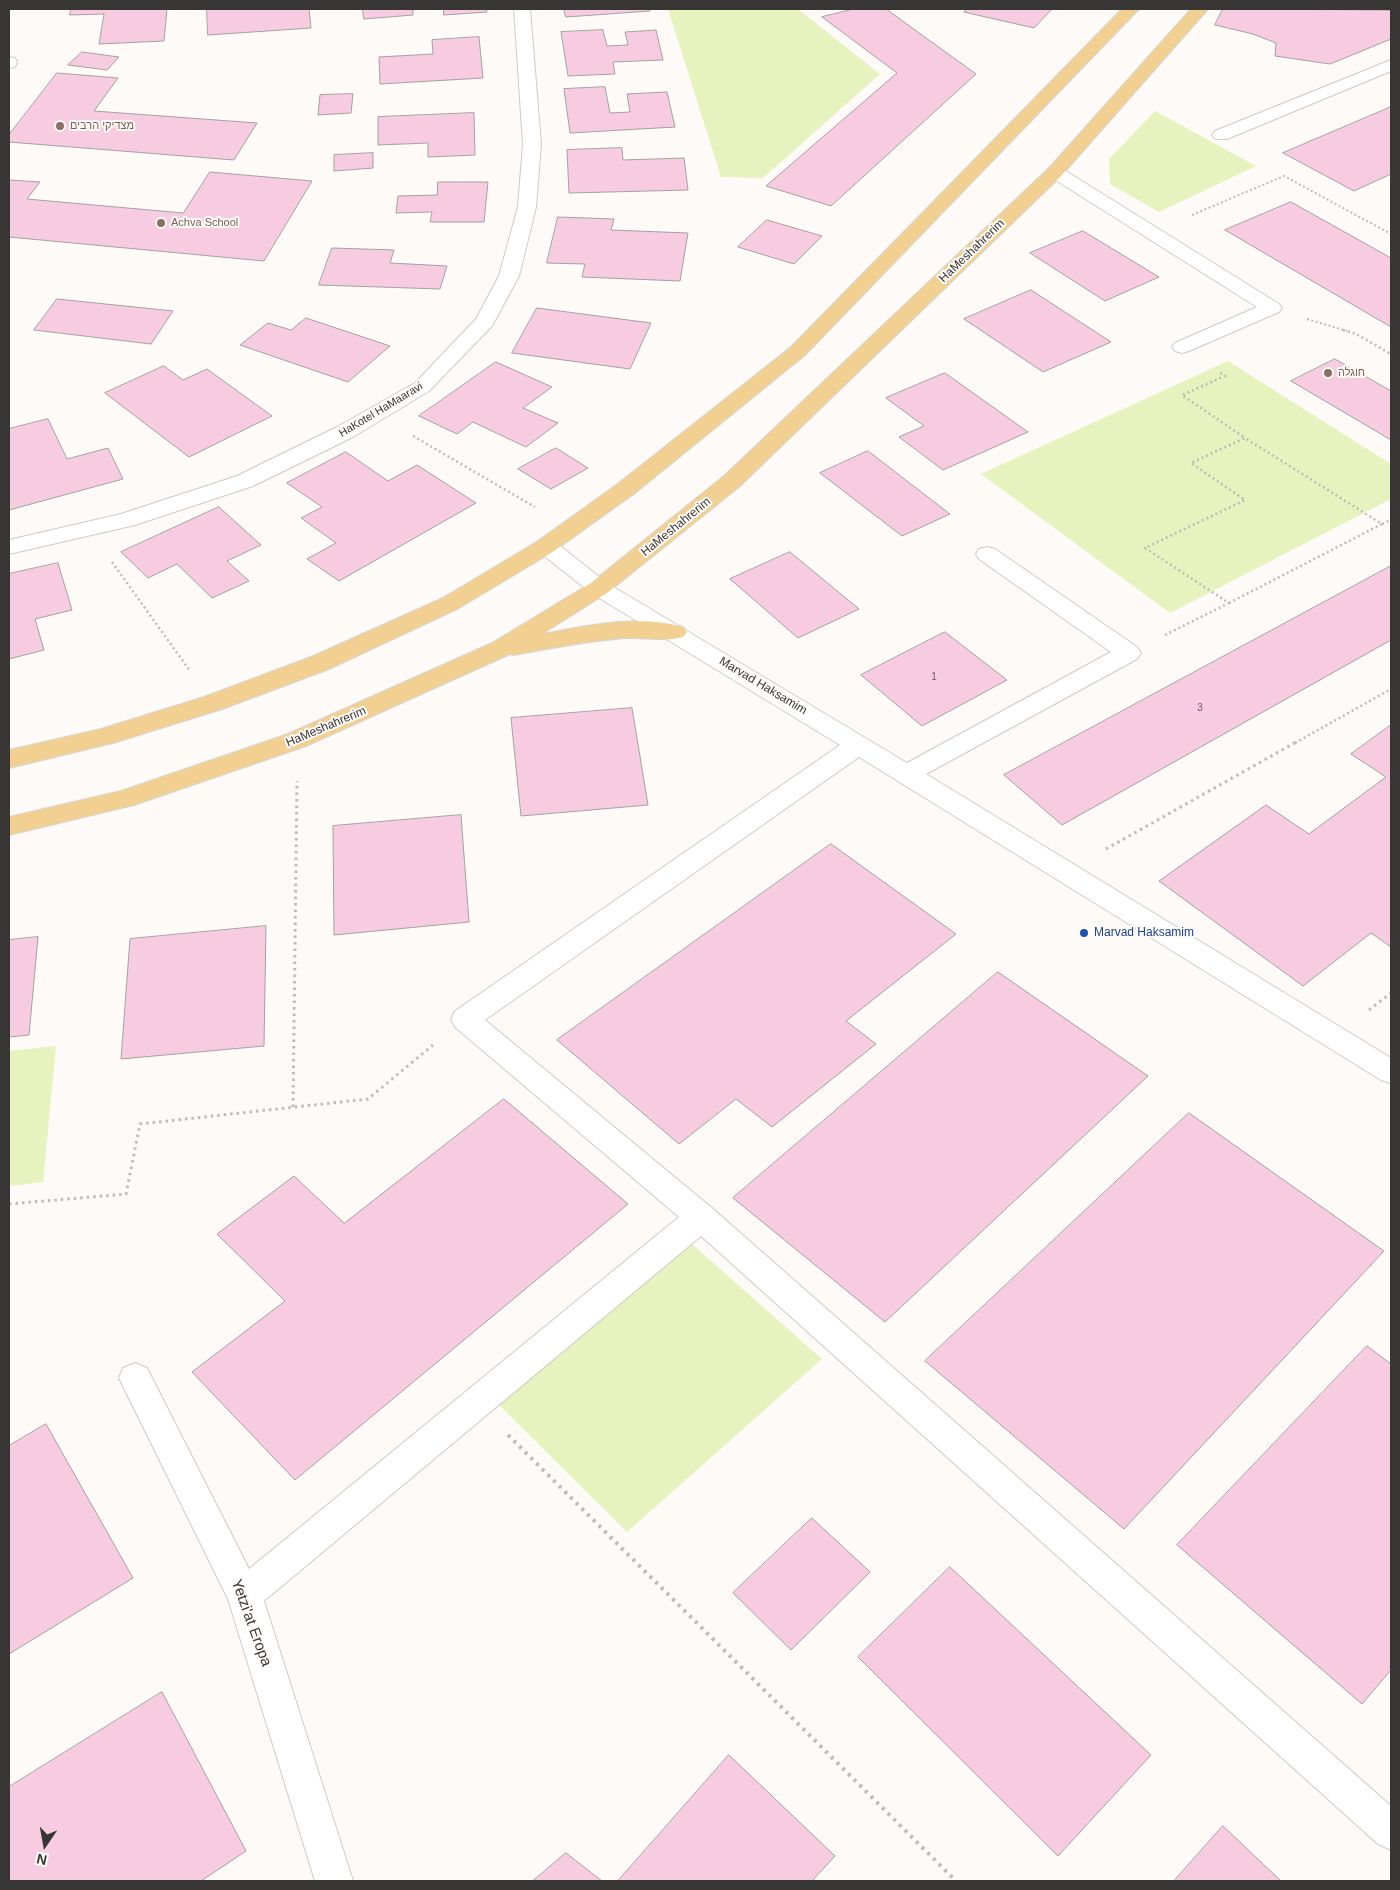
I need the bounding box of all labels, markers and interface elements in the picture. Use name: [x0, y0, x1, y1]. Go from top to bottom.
place label: מצדיקי הרבים: [70, 119, 134, 133]
marker: מצדיקי הרבים: [54, 120, 66, 132]
place label: Achva School: [171, 216, 238, 230]
street label: HaMeshahrerim: [936, 216, 1008, 286]
marker: Achva School: [155, 217, 167, 229]
place label: חוגלה: [1338, 366, 1365, 380]
marker: חוגלה: [1322, 367, 1334, 379]
street label: HaKotel HaMaaravi: [337, 380, 425, 440]
street label: HaMeshahrerim: [638, 495, 714, 559]
street label: Marvad Haksamim: [716, 654, 810, 718]
house number: 1: [931, 671, 937, 683]
house number: 3: [1197, 702, 1203, 714]
street label: HaMeshahrerim: [284, 704, 368, 750]
place label: Marvad Haksamim: [1094, 926, 1194, 940]
marker: Marvad Haksamim: [1078, 927, 1090, 939]
street label: Yetzi'at Eropa: [227, 1577, 275, 1669]
north arrow: [20, 1820, 70, 1870]
text: N: [35, 1851, 48, 1869]

